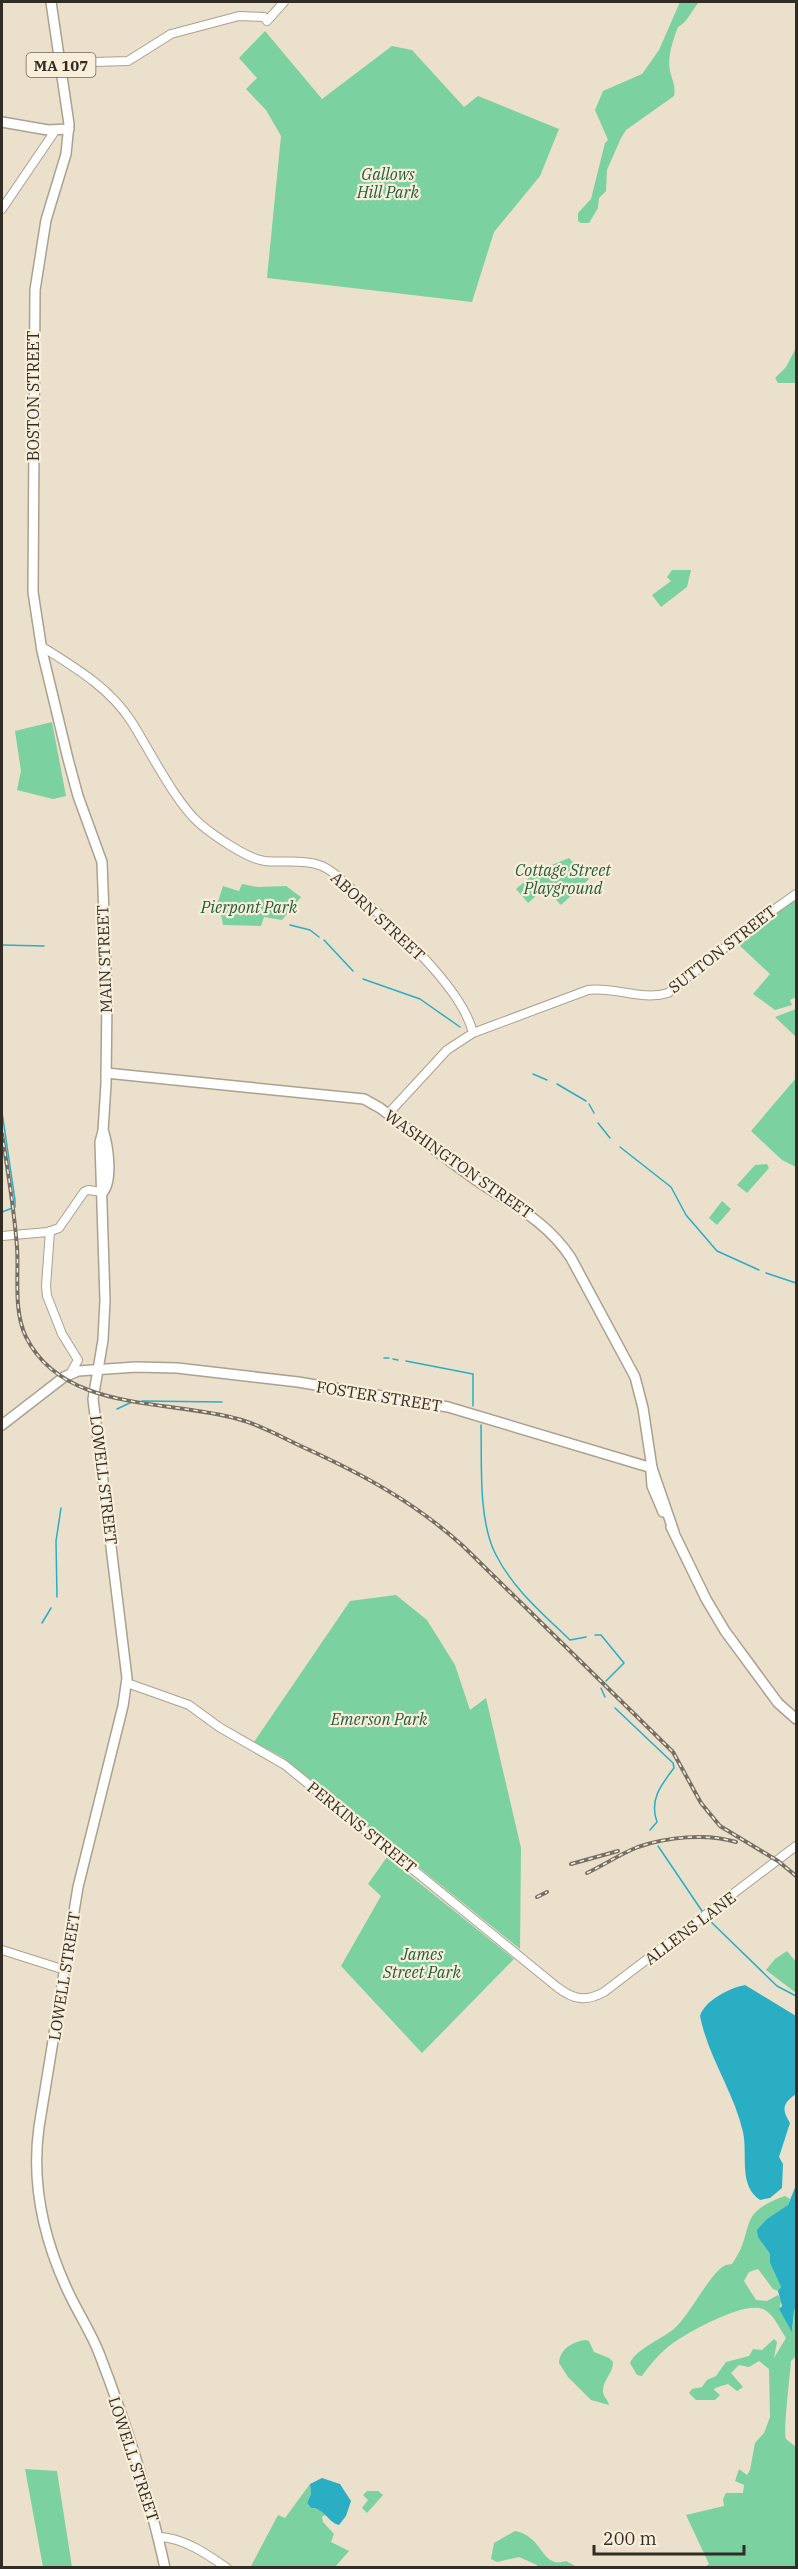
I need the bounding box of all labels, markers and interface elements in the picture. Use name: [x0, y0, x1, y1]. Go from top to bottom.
road number: MA 107: [26, 53, 96, 77]
park label: Gallows Hill Park: [356, 164, 420, 202]
street label: BOSTON STREET: [23, 331, 43, 461]
park label: Cottage Street Playground: [515, 860, 612, 898]
street label: ABORN STREET: [327, 867, 429, 965]
park label: Pierpont Park: [200, 897, 298, 917]
street label: SUTTON STREET: [664, 901, 780, 997]
street label: MAIN STREET: [92, 905, 116, 1013]
street label: WASHINGTON STREET: [381, 1105, 537, 1223]
street label: FOSTER STREET: [315, 1376, 443, 1416]
street label: LOWELL STREET: [86, 1414, 122, 1546]
park label: Emerson Park: [330, 1709, 428, 1729]
street label: PERKINS STREET: [303, 1777, 421, 1877]
street label: ALLENS LANE: [640, 1887, 740, 1969]
street label: LOWELL STREET: [44, 1910, 84, 2042]
park label: James Street Park: [382, 1944, 461, 1982]
street label: LOWELL STREET: [104, 2394, 164, 2524]
scale bar: [594, 2518, 744, 2556]
text: 200 m: [603, 2527, 657, 2550]

